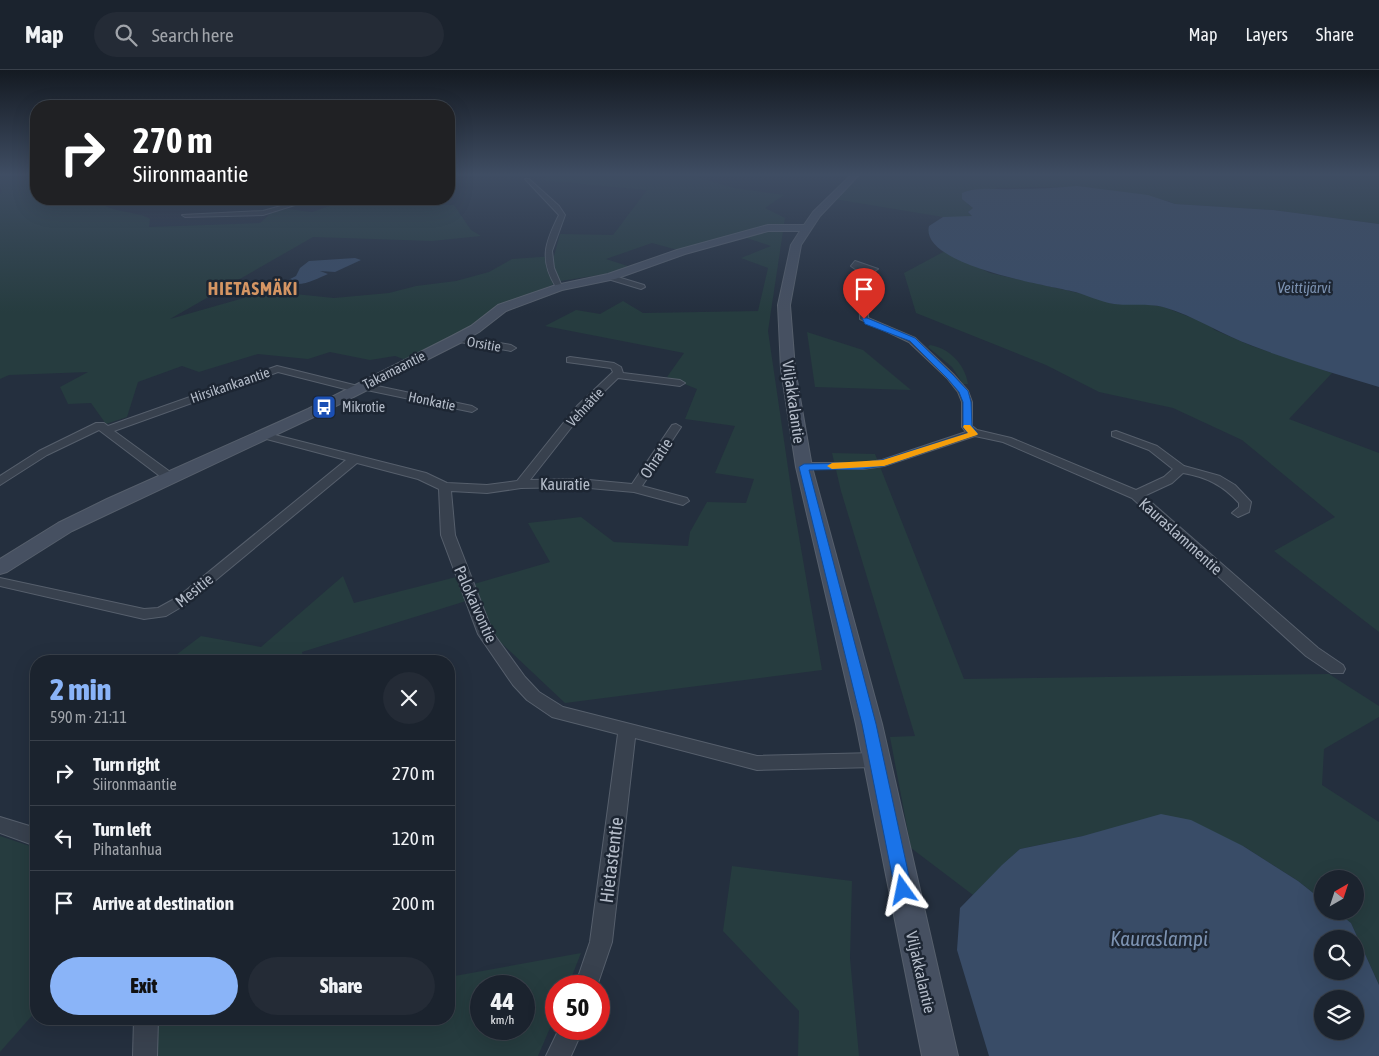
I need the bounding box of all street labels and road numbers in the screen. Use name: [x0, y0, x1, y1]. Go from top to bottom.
street label: Orsitie: [466, 333, 502, 355]
street label: Takamaantie: [360, 347, 428, 393]
street label: Viljakkalantie: [778, 359, 809, 445]
street label: Hirsikankaantie: [188, 364, 272, 406]
street label: Vehnätie: [563, 385, 607, 429]
street label: Honkatie: [407, 388, 457, 414]
street label: Ohratie: [636, 435, 676, 481]
street label: Kauratie: [540, 475, 590, 493]
street label: Kauraslammentie: [1136, 494, 1226, 578]
street label: Palokaivontie: [451, 563, 501, 645]
street label: Mesitie: [172, 570, 216, 610]
street label: Hietastentie: [595, 816, 627, 904]
street label: Viljakkalantie: [902, 929, 939, 1015]

